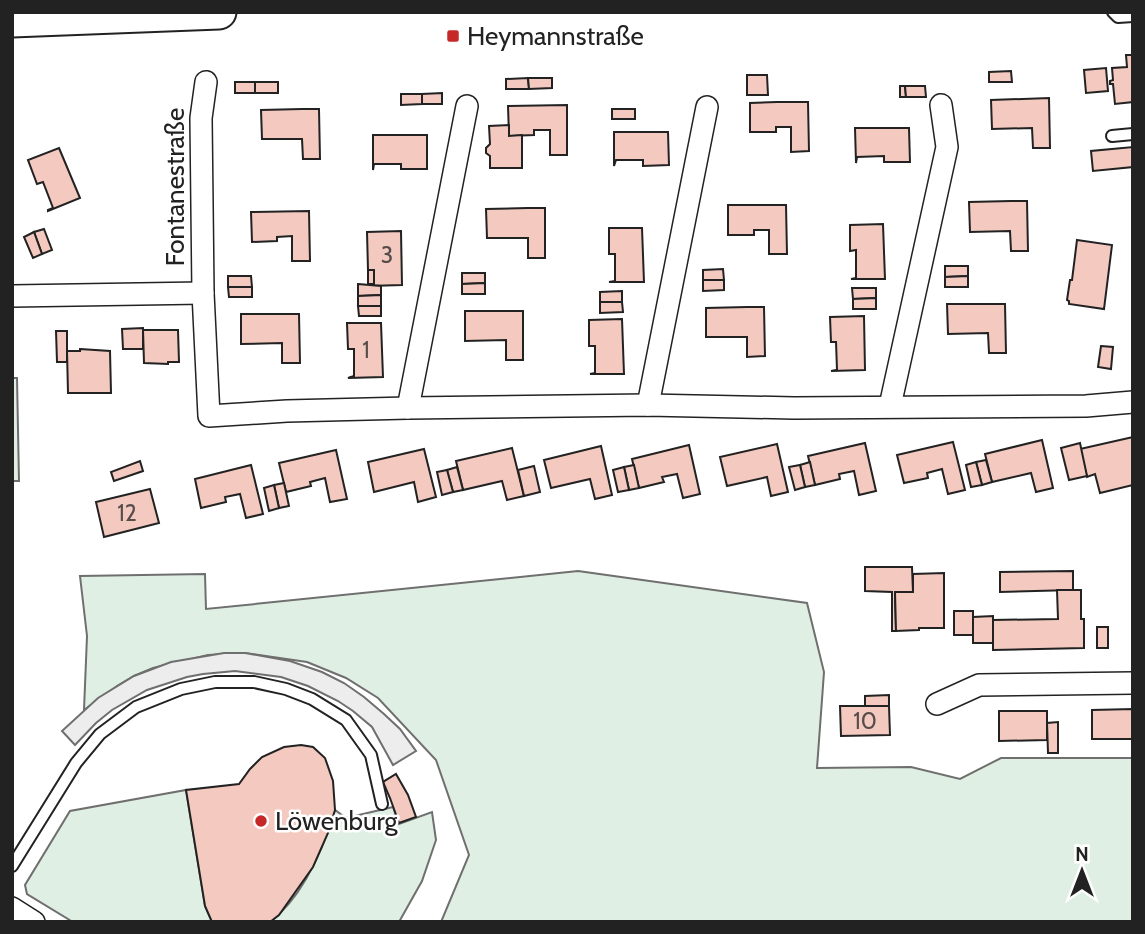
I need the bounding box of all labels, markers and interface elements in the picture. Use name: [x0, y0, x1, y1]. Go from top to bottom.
place label: Heymannstraße: [467, 20, 644, 52]
marker: Heymannstraße: [445, 28, 461, 44]
street label: Fontanestraße: [159, 108, 191, 266]
house number: 3: [381, 241, 393, 269]
house number: 1: [362, 336, 370, 364]
house number: 12: [117, 499, 137, 527]
house number: 10: [853, 707, 877, 735]
place label: Löwenburg: [275, 805, 399, 837]
marker: Löwenburg: [253, 813, 269, 829]
north arrow: [1047, 836, 1117, 906]
text: N: [1075, 843, 1089, 866]

